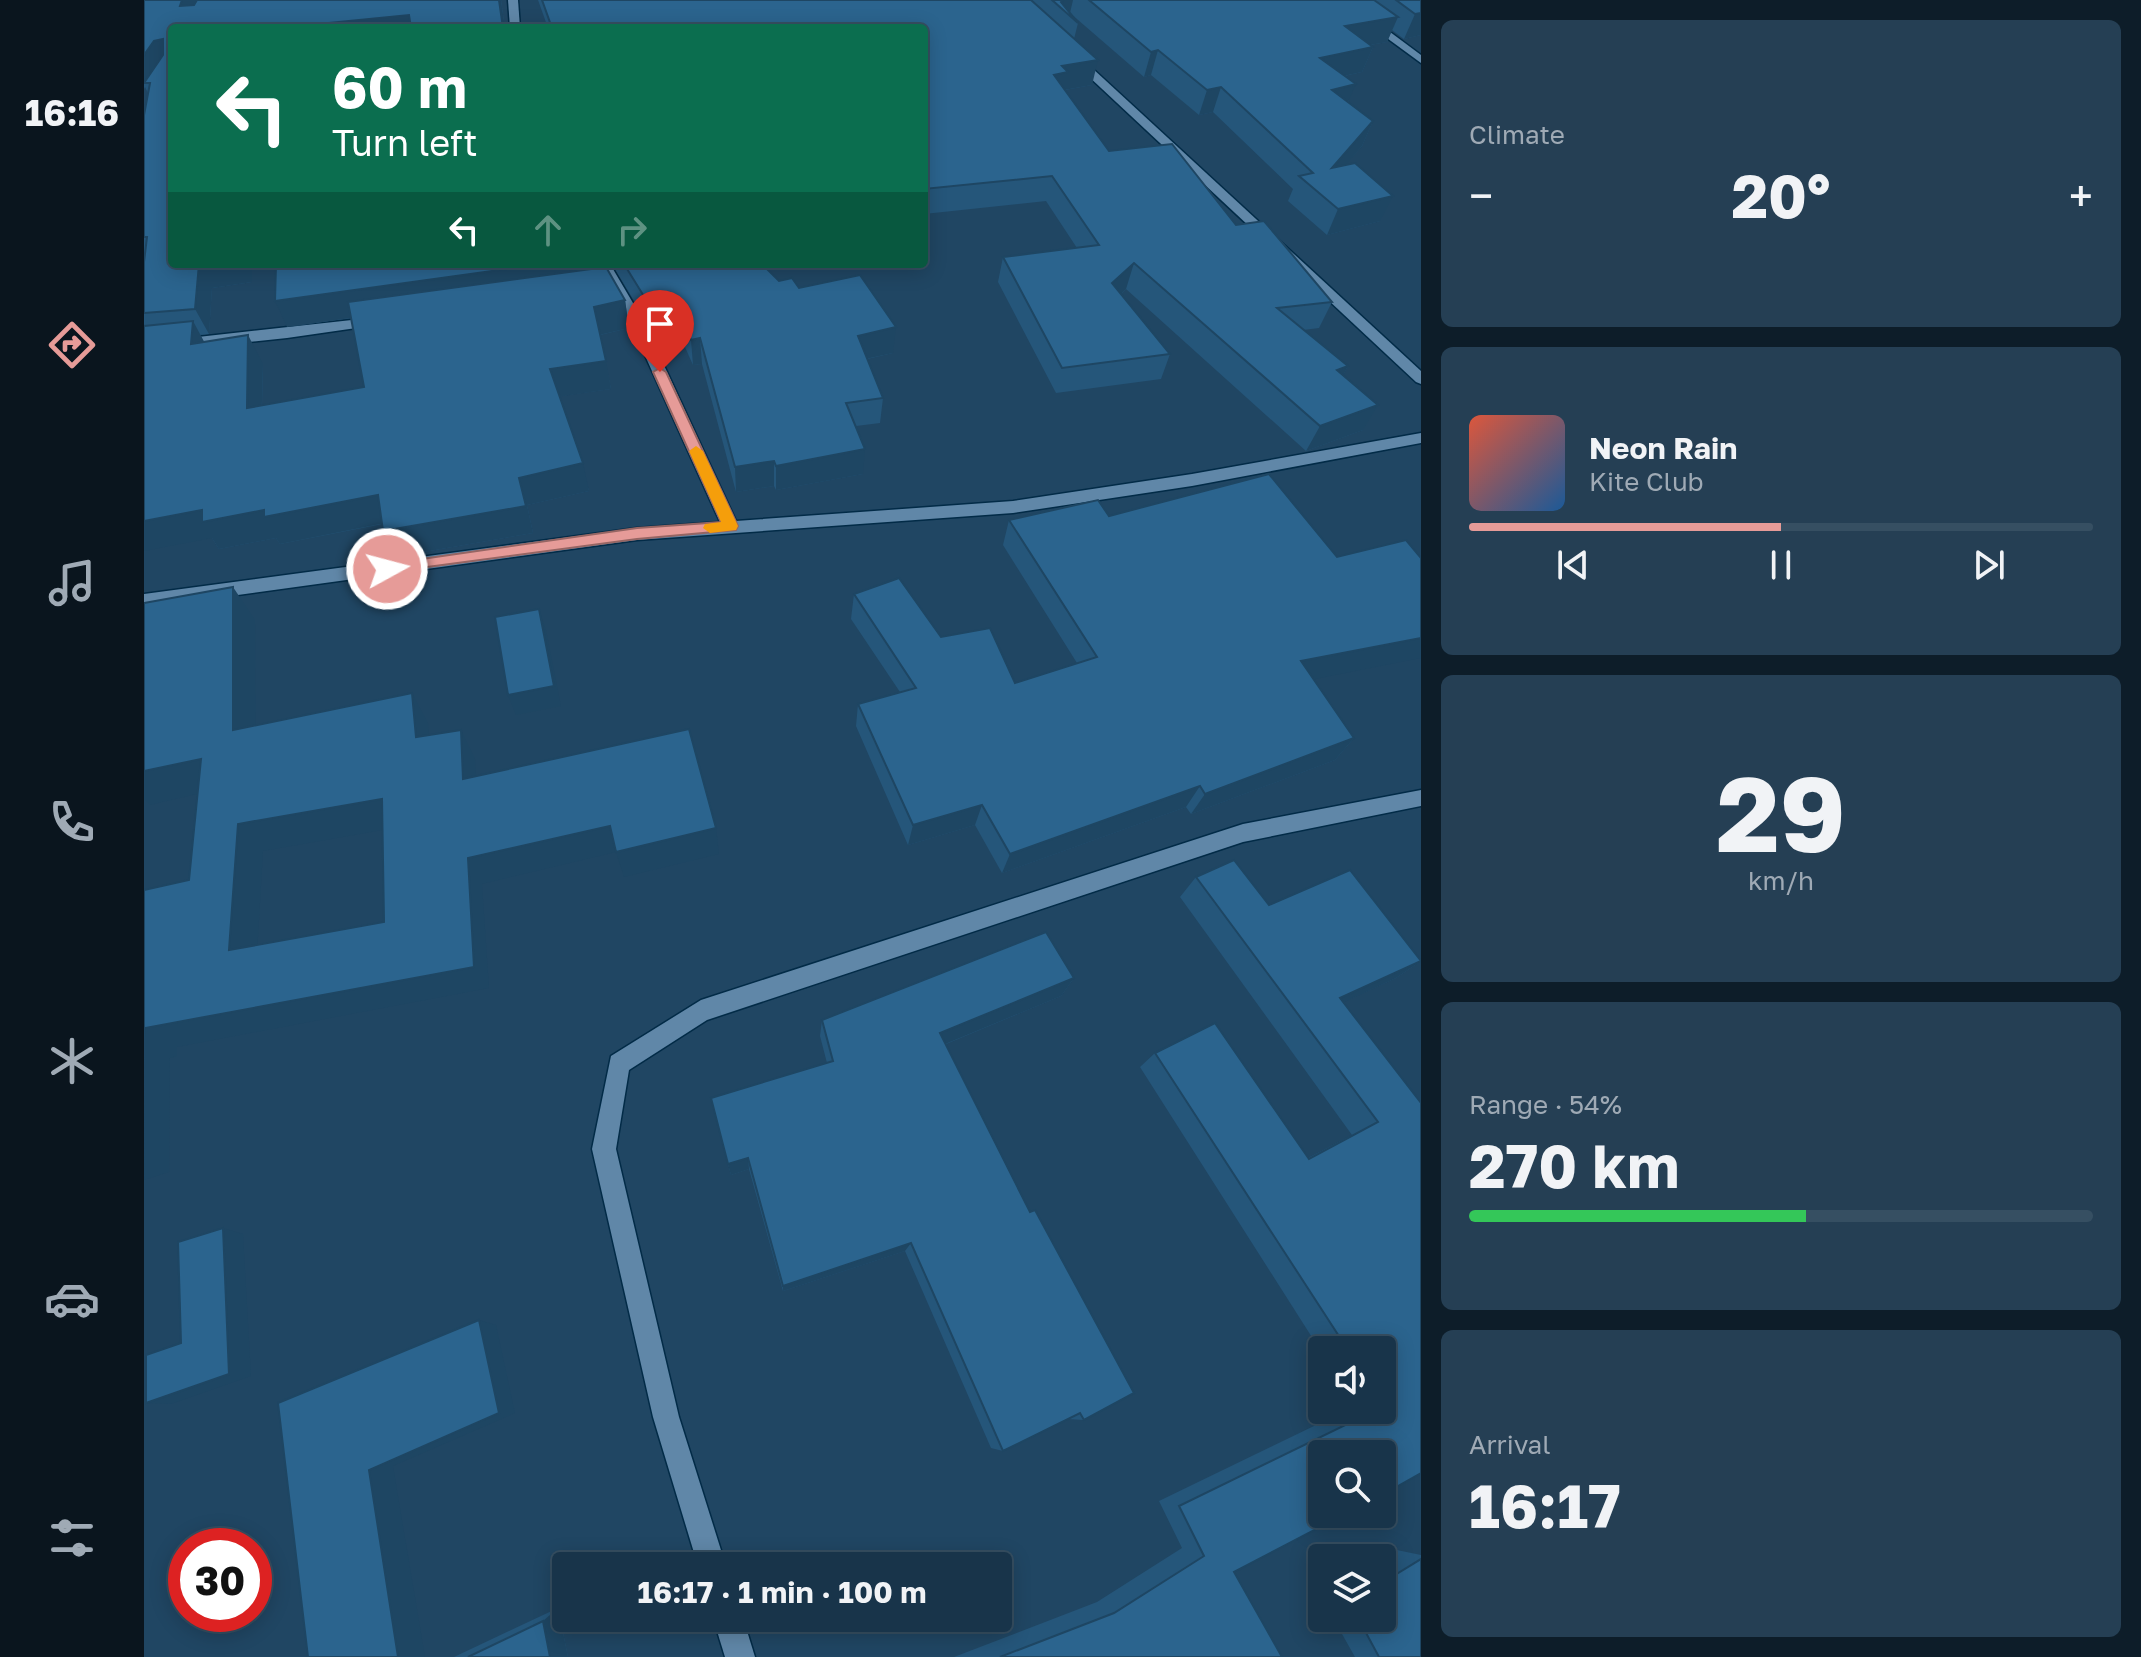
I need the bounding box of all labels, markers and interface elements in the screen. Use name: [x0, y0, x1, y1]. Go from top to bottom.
text: 60 m: [332, 53, 467, 120]
icon: left: [200, 56, 304, 160]
text: 16:16: [25, 91, 119, 134]
text: Climate: [1469, 119, 1565, 150]
text: Turn left: [332, 121, 478, 164]
text: 20°: [1732, 159, 1831, 231]
text: −: [1469, 169, 1493, 222]
text: +: [2069, 169, 2093, 222]
icon: left: [442, 208, 486, 252]
icon: ahead: [526, 208, 570, 252]
icon: right: [610, 208, 654, 252]
pin: [626, 290, 694, 372]
icon: arrive: [638, 302, 682, 346]
icon: directions: [44, 317, 100, 373]
text: Neon Rain: [1589, 430, 1737, 466]
text: Kite Club: [1589, 466, 1704, 497]
position arrow: [345, 527, 429, 611]
icon: previous: [1551, 543, 1595, 587]
icon: pause: [1759, 543, 1803, 587]
icon: next: [1967, 543, 2011, 587]
icon: music: [44, 555, 100, 611]
text: 29: [1716, 750, 1846, 875]
icon: phone: [44, 794, 100, 850]
text: km/h: [1748, 865, 1814, 896]
icon: climate: [44, 1033, 100, 1089]
text: Range · 54%: [1469, 1089, 1622, 1120]
text: 270 km: [1469, 1129, 1680, 1201]
icon: car: [44, 1271, 100, 1327]
map controls: [1308, 1336, 1396, 1632]
button: sound: [1308, 1336, 1396, 1424]
text: Arrival: [1469, 1429, 1550, 1460]
button: search: [1308, 1440, 1396, 1528]
text: 16:17: [1469, 1469, 1621, 1541]
icon: filters: [44, 1510, 100, 1566]
speed limit sign: 30: [168, 1528, 272, 1632]
button: layers: [1308, 1544, 1396, 1632]
text: 16:17 · 1 min · 100 m: [638, 1574, 926, 1610]

